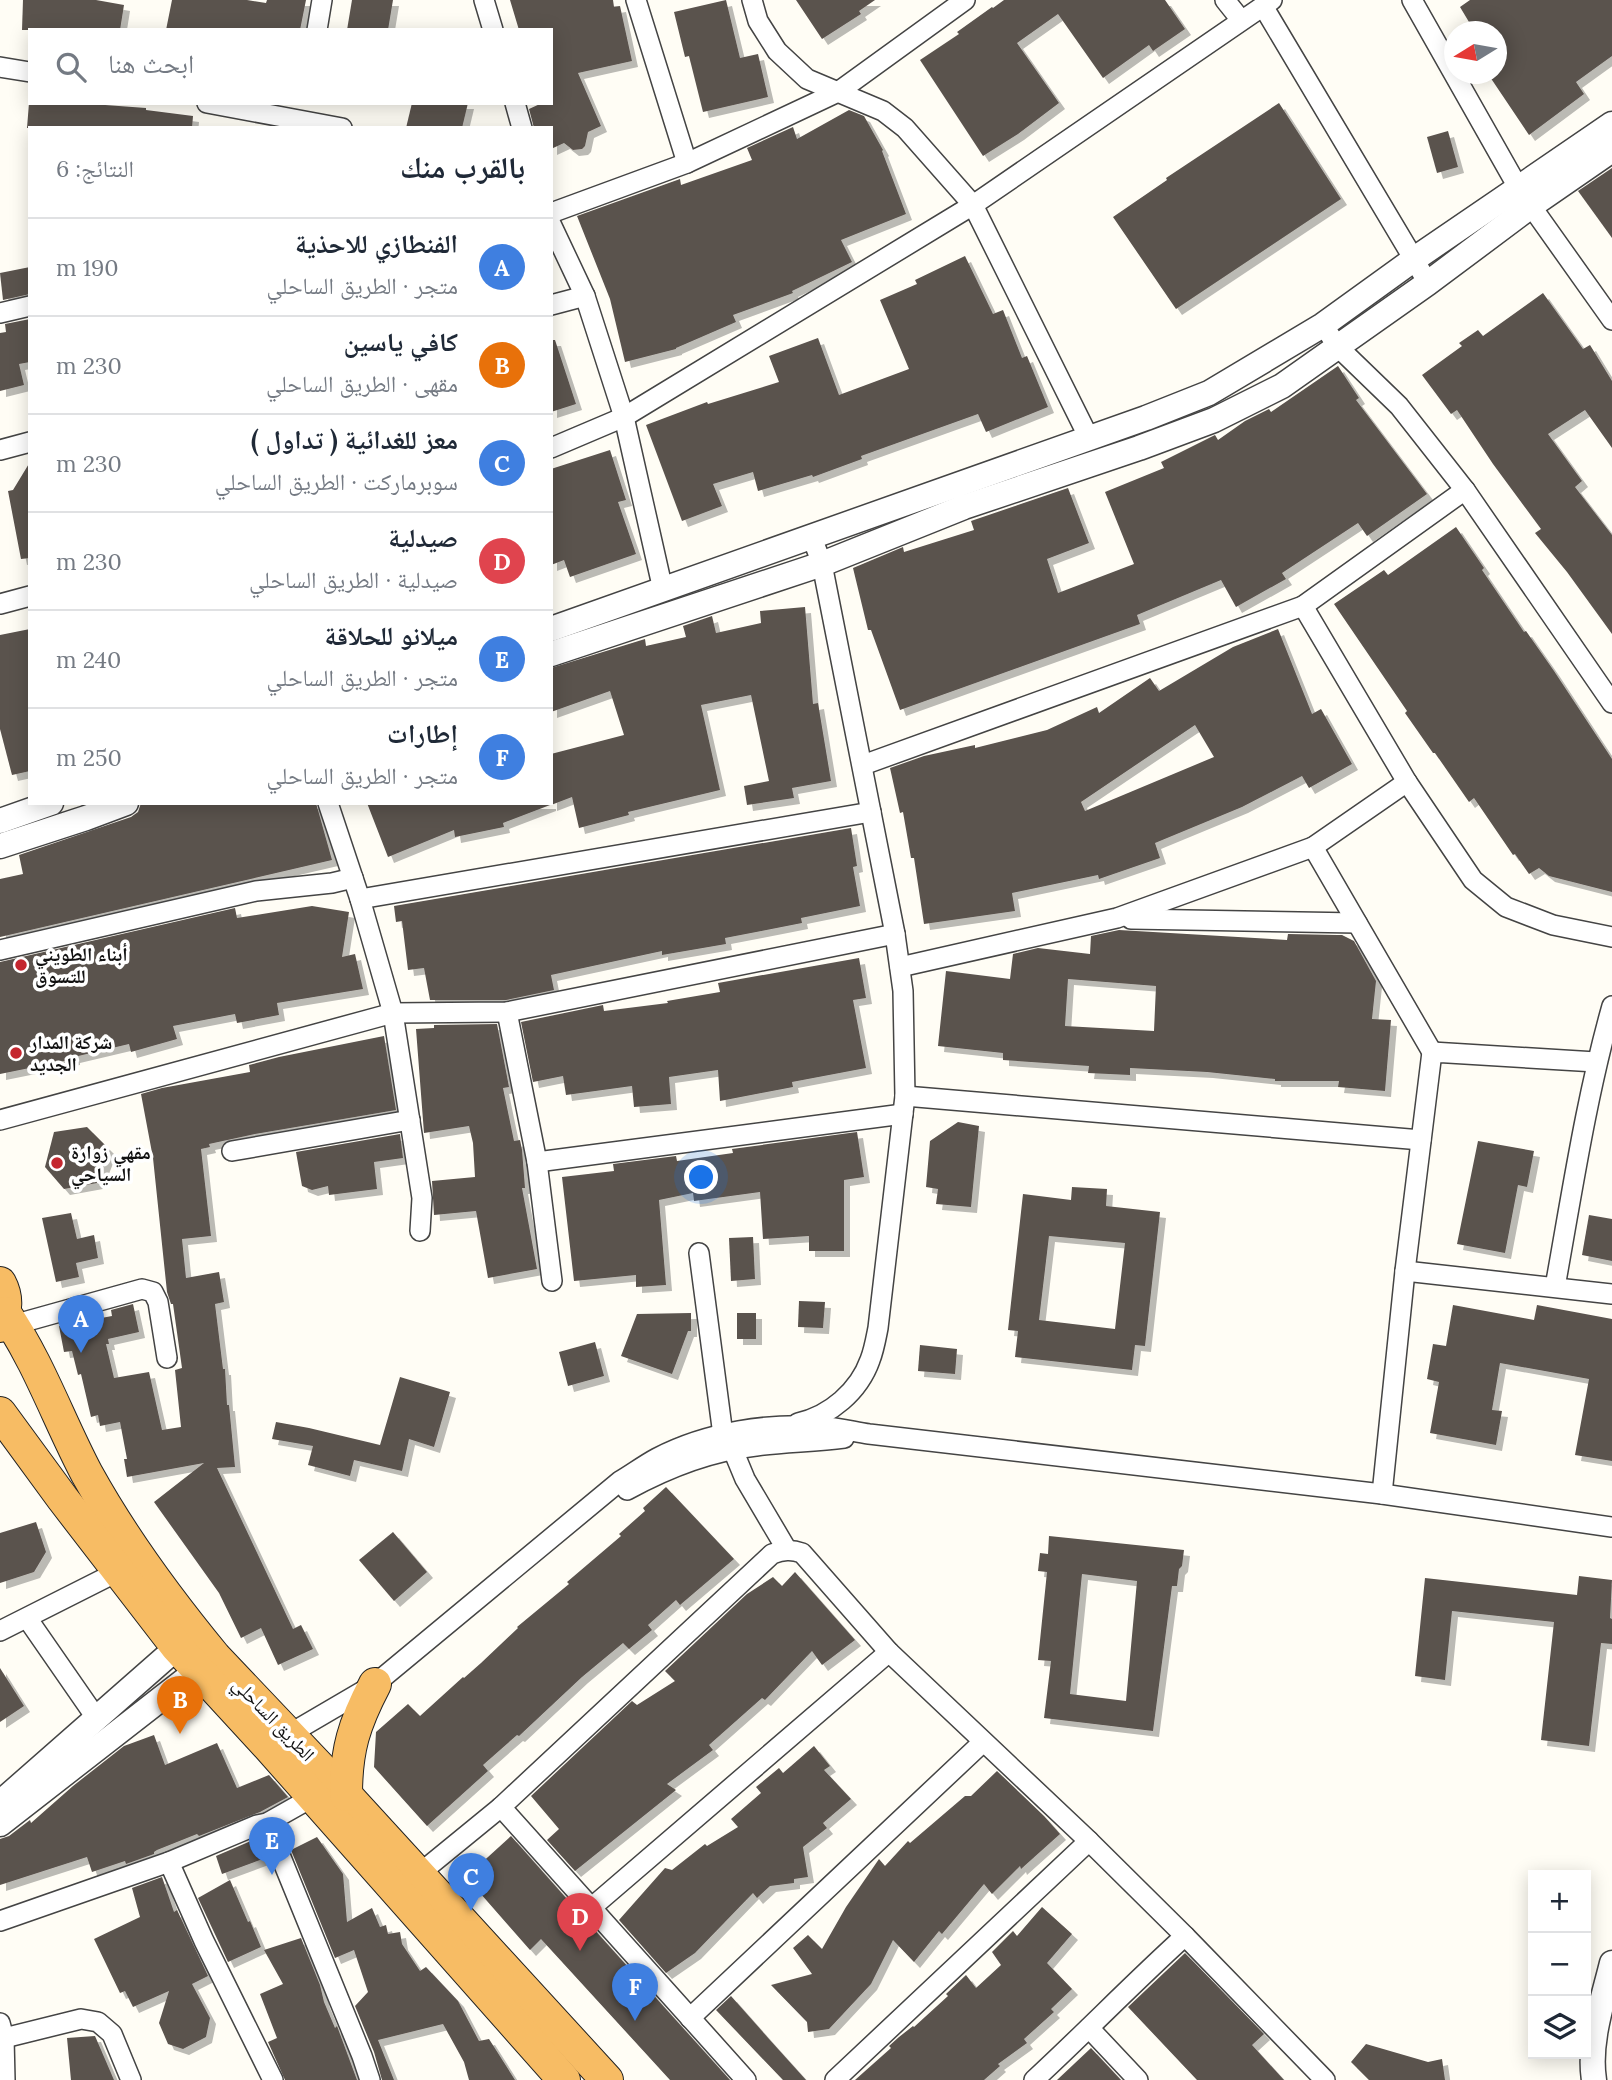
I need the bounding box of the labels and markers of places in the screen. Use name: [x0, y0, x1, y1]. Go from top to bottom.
place label: أبناء الطويني للتسوق: [35, 942, 128, 988]
marker: أبناء الطويني للتسوق: [13, 957, 29, 973]
place label: شركة المدار الجديد: [29, 1030, 112, 1076]
marker: شركة المدار الجديد: [8, 1045, 24, 1061]
place label: مقهي زوارة السياحي: [71, 1140, 151, 1190]
marker: مقهي زوارة السياحي: [49, 1155, 65, 1171]
pin: A: [58, 1295, 104, 1353]
pin: B: [157, 1676, 203, 1734]
pin: E: [249, 1817, 295, 1875]
pin: C: [448, 1853, 494, 1911]
pin: D: [557, 1893, 603, 1951]
pin: F: [612, 1963, 658, 2021]

